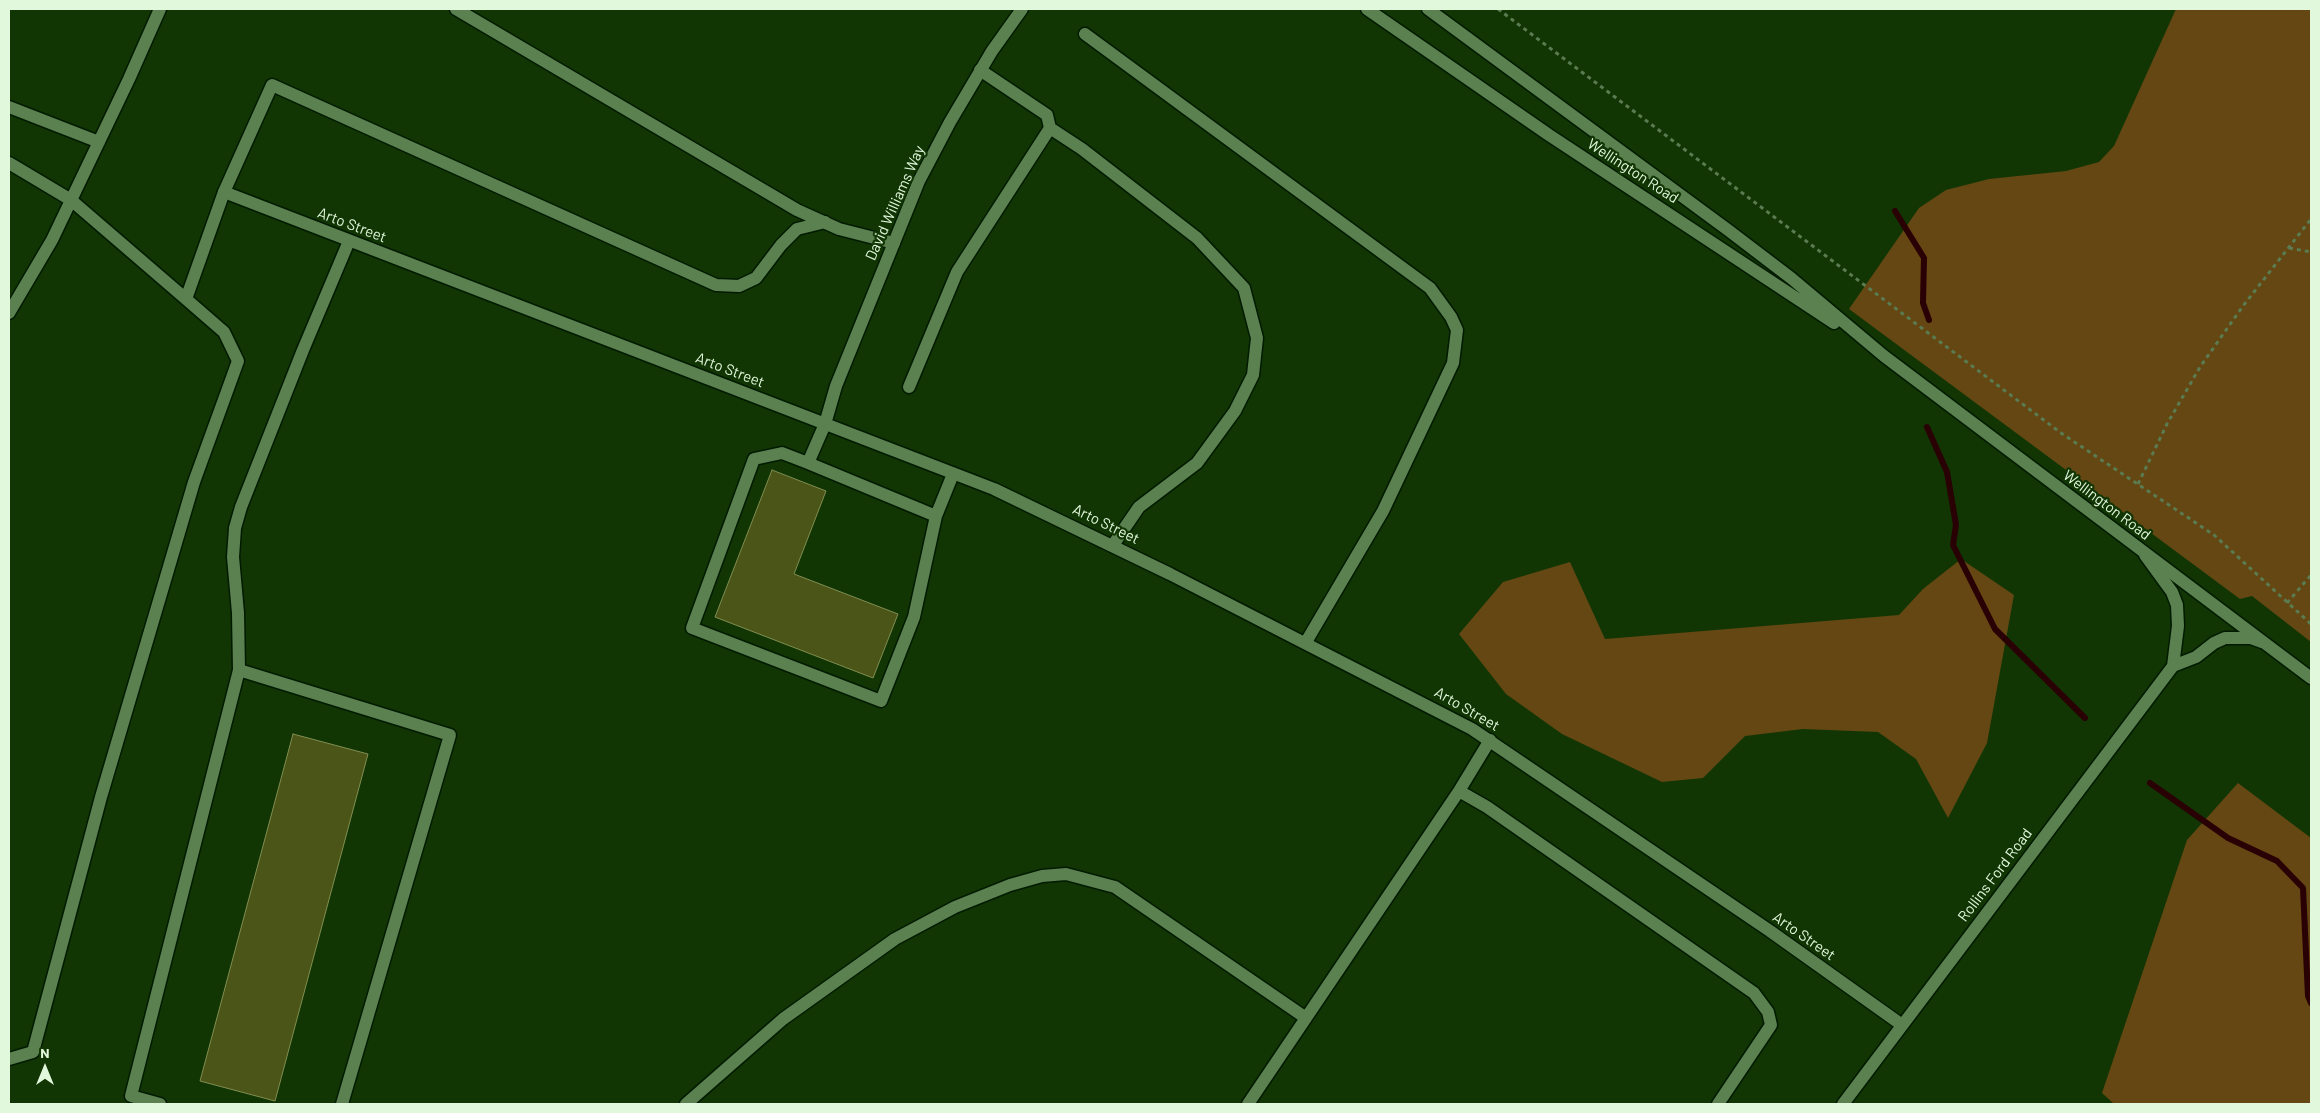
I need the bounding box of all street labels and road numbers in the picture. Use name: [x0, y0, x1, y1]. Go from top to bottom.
street label: Wellington Road: [1584, 135, 1682, 207]
street label: David Williams Way: [862, 143, 928, 263]
street label: Arto Street: [315, 204, 389, 246]
street label: Arto Street: [693, 349, 767, 391]
street label: Wellington Road: [2060, 466, 2154, 544]
street label: Arto Street: [1070, 500, 1142, 548]
street label: Arto Street: [1431, 683, 1503, 735]
street label: Rollins Ford Road: [1954, 825, 2036, 925]
street label: Arto Street: [1769, 908, 1839, 964]

